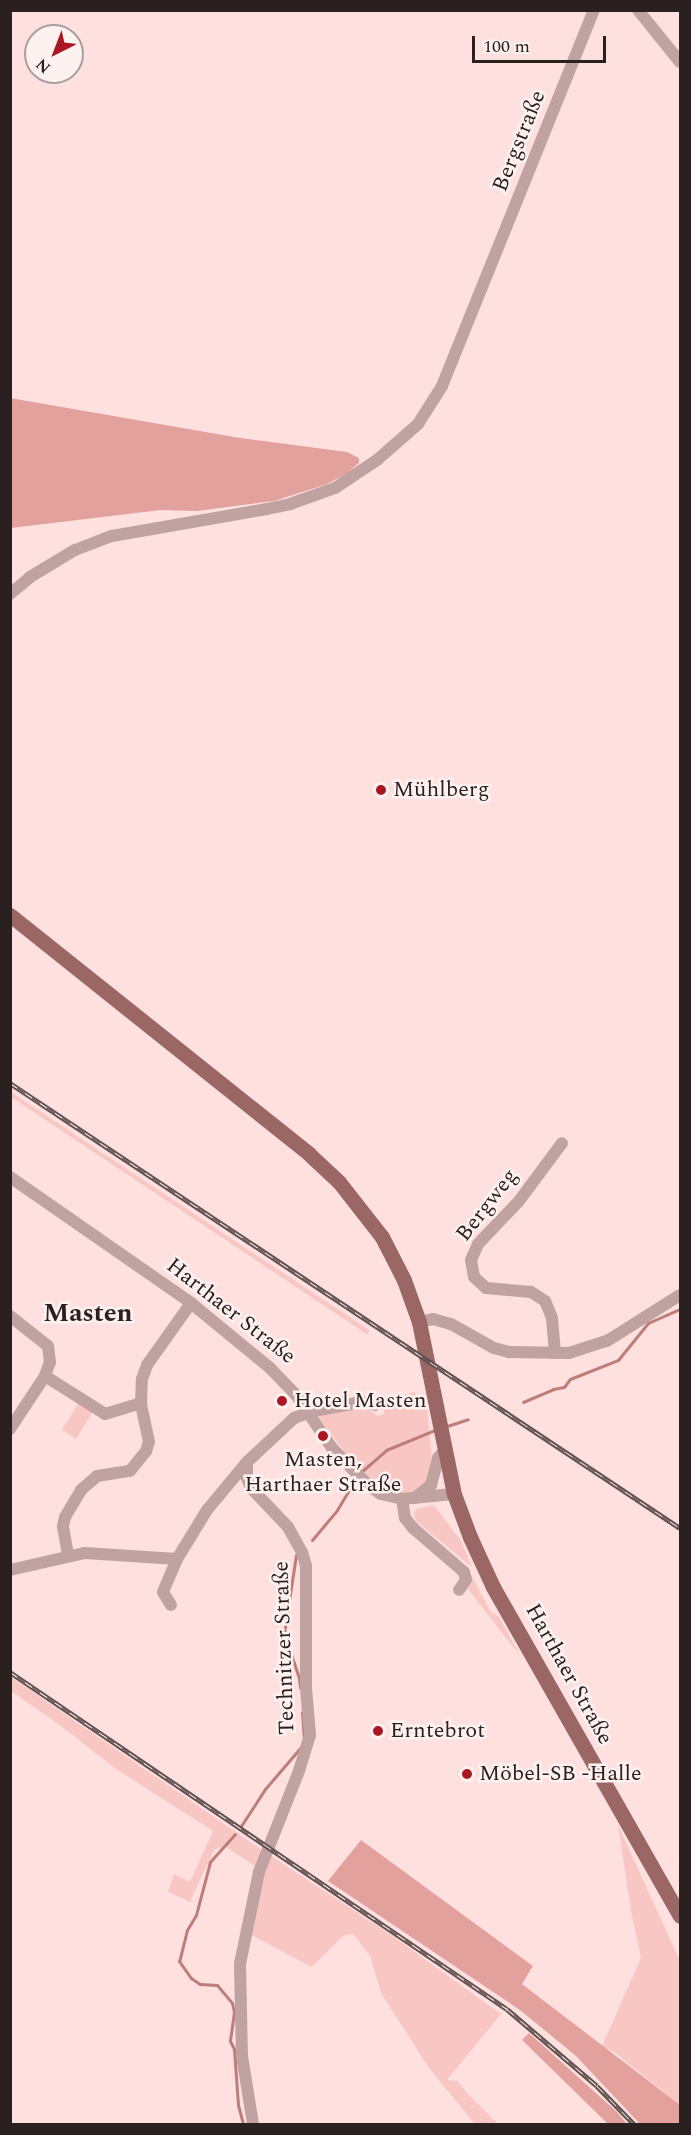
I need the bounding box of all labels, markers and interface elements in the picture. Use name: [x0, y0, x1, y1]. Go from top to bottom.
north arrow: [24, 24, 84, 84]
scale bar: [475, 24, 608, 62]
text: 100 m: [483, 33, 530, 60]
text: N: [30, 53, 56, 79]
street label: Bergstraße: [487, 87, 551, 195]
place label: Mühlberg: [393, 777, 490, 803]
marker: Mühlberg: [374, 783, 388, 797]
street label: Bergweg: [450, 1163, 524, 1247]
street label: Harthaer Straße: [161, 1252, 301, 1370]
district label: Masten: [43, 1298, 133, 1330]
place label: Hotel Masten: [294, 1388, 426, 1414]
marker: Hotel Masten: [275, 1394, 289, 1408]
marker: Masten, Harthaer Straße: [316, 1429, 330, 1443]
place label: Masten, Harthaer Straße: [245, 1446, 401, 1498]
street label: Technitzer Straße: [268, 1561, 300, 1735]
street label: Harthaer Straße: [519, 1599, 619, 1749]
place label: Erntebrot: [390, 1718, 485, 1744]
marker: Erntebrot: [371, 1724, 385, 1738]
place label: Möbel-SB -Halle: [479, 1761, 642, 1787]
marker: Möbel-SB -Halle: [460, 1767, 474, 1781]

